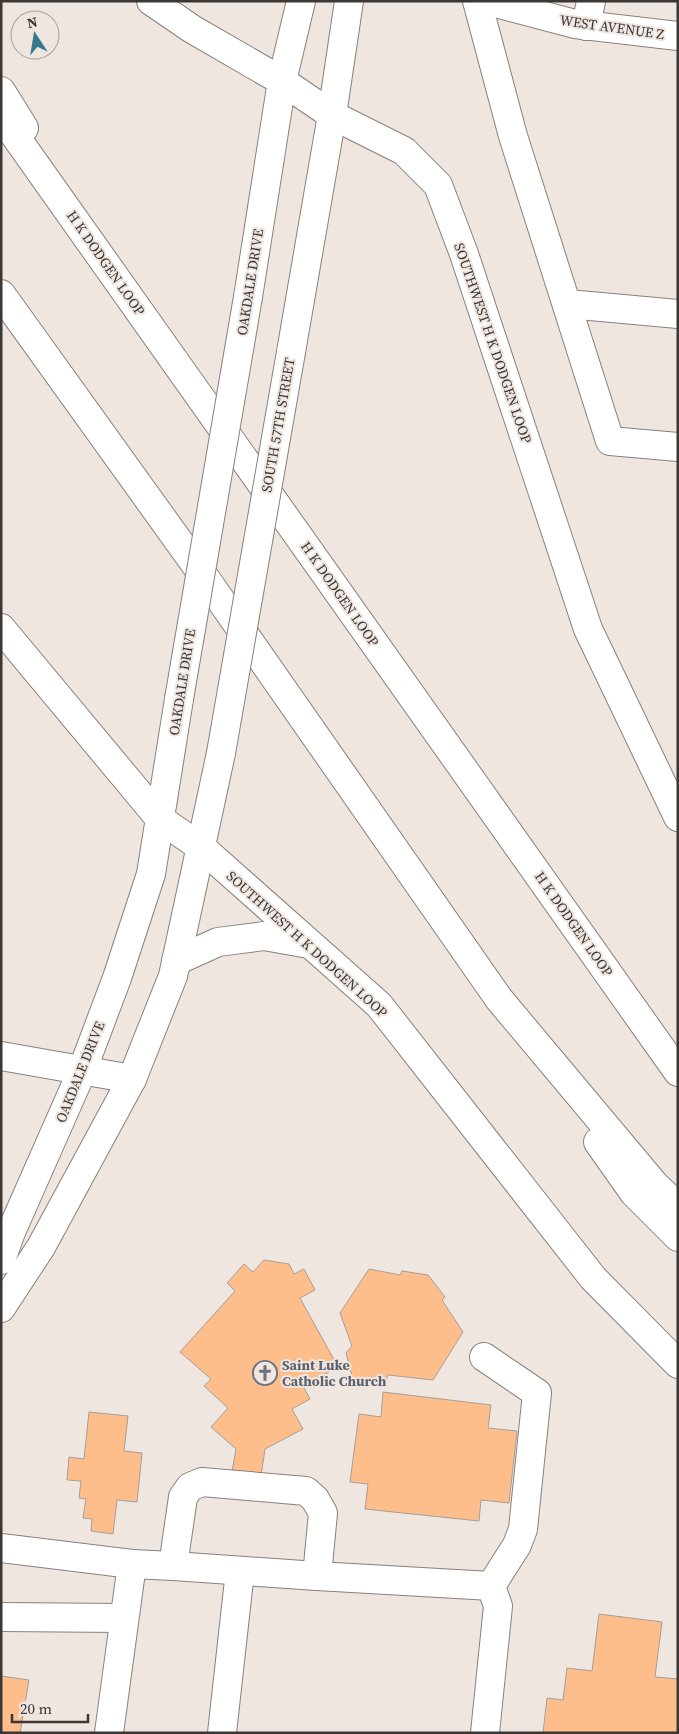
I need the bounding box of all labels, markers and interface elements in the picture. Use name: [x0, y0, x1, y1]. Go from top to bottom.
north arrow: [10, 10, 60, 60]
street label: WEST AVENUE Z: [558, 10, 666, 44]
text: N: [25, 11, 39, 33]
street label: H K DODGEN LOOP: [62, 207, 150, 319]
street label: OAKDALE DRIVE: [232, 227, 268, 337]
street label: SOUTHWEST H K DODGEN LOOP: [449, 240, 537, 446]
street label: SOUTH 57TH STREET: [256, 356, 300, 494]
street label: H K DODGEN LOOP: [296, 538, 384, 650]
street label: OAKDALE DRIVE: [164, 627, 200, 737]
street label: SOUTHWEST H K DODGEN LOOP: [222, 866, 392, 1022]
street label: H K DODGEN LOOP: [530, 868, 618, 980]
street label: OAKDALE DRIVE: [51, 1018, 109, 1126]
place label: Saint Luke Catholic Church: [282, 1355, 387, 1391]
church icon: Saint Luke Catholic Church: [252, 1360, 278, 1386]
scale bar: [12, 1692, 89, 1724]
text: 20 m: [20, 1698, 52, 1719]

